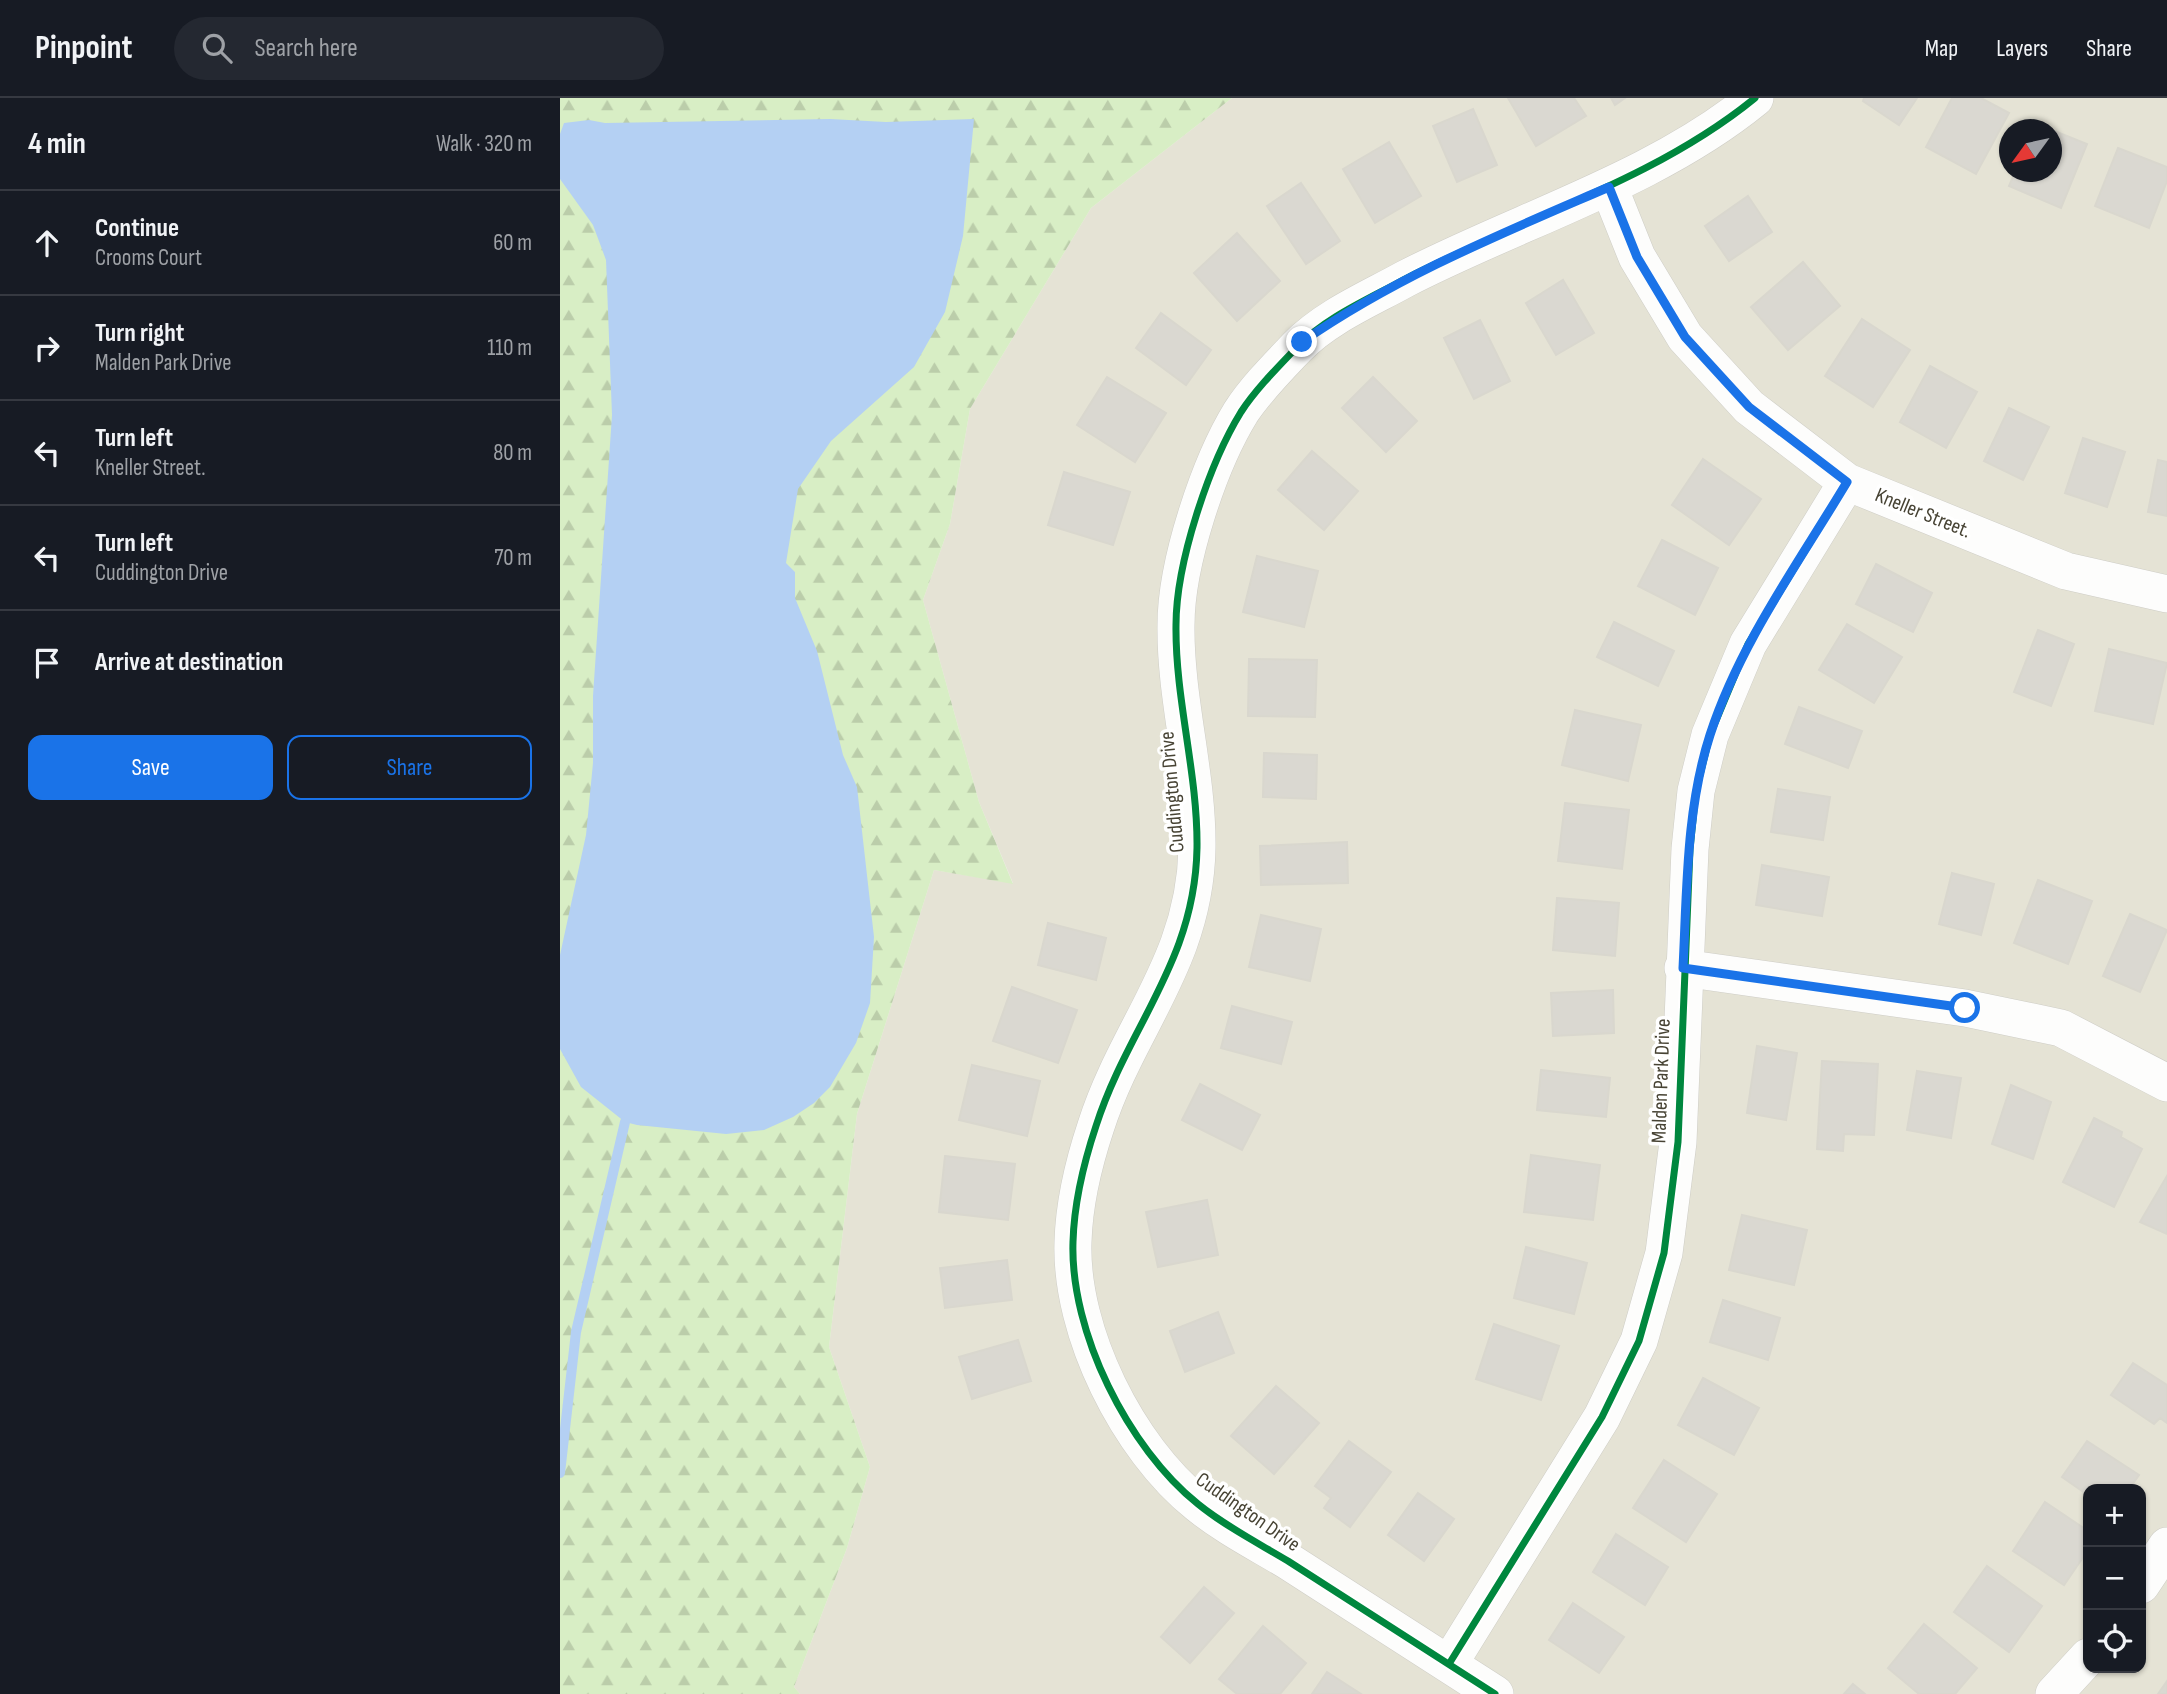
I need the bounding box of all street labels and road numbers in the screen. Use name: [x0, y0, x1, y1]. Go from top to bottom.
street label: Kneller Street.: [1872, 482, 1974, 544]
street label: Cuddington Drive: [1154, 730, 1190, 854]
street label: Malden Park Drive: [1646, 1018, 1676, 1144]
street label: Cuddington Drive: [1191, 1467, 1305, 1557]

